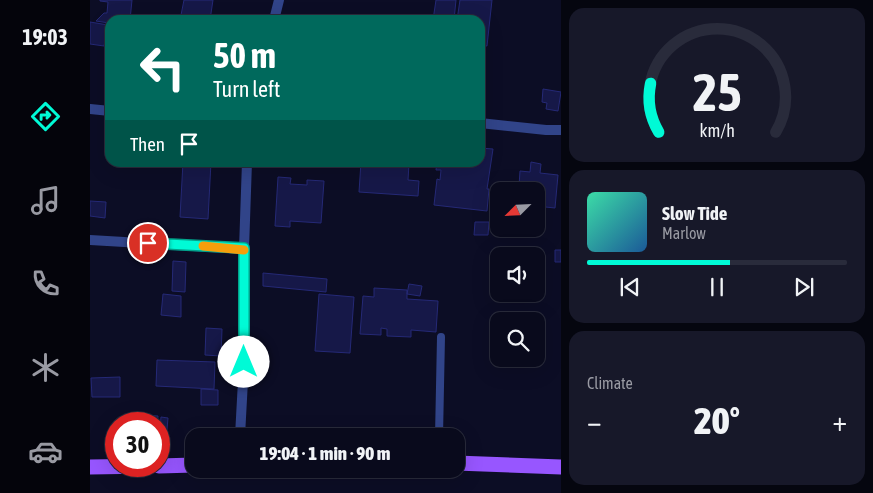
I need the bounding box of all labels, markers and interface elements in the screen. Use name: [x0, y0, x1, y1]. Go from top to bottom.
text: 19:03: [22, 24, 68, 50]
icon: left: [130, 35, 195, 100]
text: 50 m: [213, 35, 276, 75]
text: 25: [693, 62, 741, 122]
text: Turn left: [213, 76, 280, 102]
icon: directions: [28, 99, 63, 134]
text: km/h: [699, 120, 735, 141]
icon: arrive: [175, 130, 203, 158]
text: Then: [130, 133, 165, 155]
north arrow: [490, 182, 545, 238]
map controls: [490, 182, 545, 367]
icon: music: [28, 183, 63, 218]
text: Slow Tide: [662, 202, 727, 224]
pin: [127, 222, 169, 264]
text: Marlow: [662, 224, 706, 242]
icon: arrive: [134, 229, 162, 257]
button: sound: [490, 247, 545, 302]
icon: phone: [28, 266, 63, 301]
icon: previous: [616, 273, 644, 301]
icon: pause: [703, 273, 731, 301]
icon: next: [790, 273, 818, 301]
button: search: [490, 312, 545, 367]
position arrow: [217, 335, 269, 387]
icon: climate: [28, 350, 63, 385]
text: Climate: [587, 374, 633, 392]
text: 20°: [694, 399, 740, 442]
text: −: [587, 405, 602, 437]
text: +: [832, 405, 847, 437]
speed limit sign: 30: [105, 412, 170, 477]
icon: car: [28, 434, 63, 469]
text: 19:04 · 1 min · 90 m: [260, 442, 390, 464]

